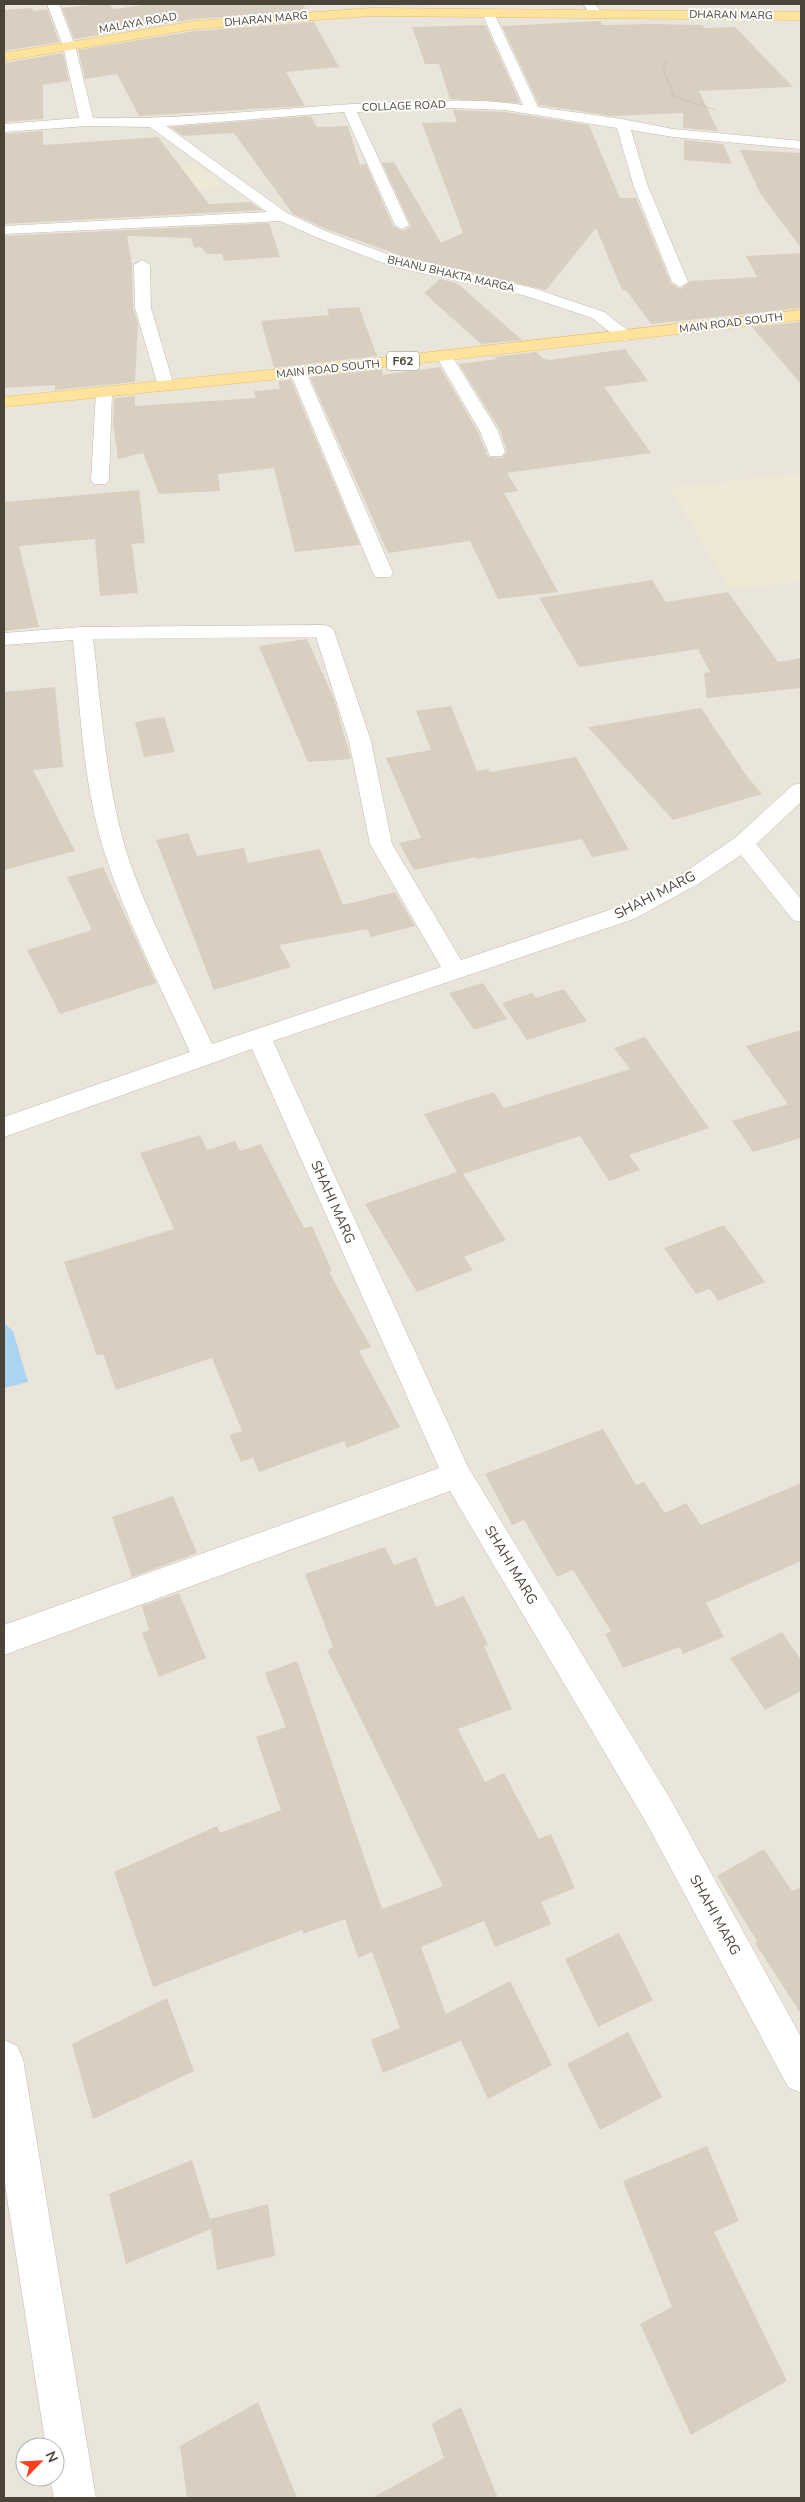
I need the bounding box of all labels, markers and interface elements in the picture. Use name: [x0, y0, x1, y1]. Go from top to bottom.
street label: DHARAN MARG: [689, 7, 773, 23]
street label: DHARAN MARG: [224, 8, 308, 30]
street label: MALAYA ROAD: [98, 9, 178, 37]
street label: COLLAGE ROAD: [362, 97, 446, 115]
street label: BHANU BHAKTA MARGA: [386, 252, 516, 296]
street label: MAIN ROAD SOUTH: [678, 309, 784, 337]
road number: F62: [387, 352, 419, 371]
street label: MAIN ROAD SOUTH: [275, 356, 381, 382]
street label: SHAHI MARG: [611, 866, 699, 924]
street label: SHAHI MARG: [306, 1158, 360, 1246]
street label: SHAHI MARG: [480, 1522, 542, 1608]
street label: SHAHI MARG: [685, 1871, 745, 1959]
north arrow: [15, 2437, 65, 2487]
text: N: [41, 2448, 62, 2466]

